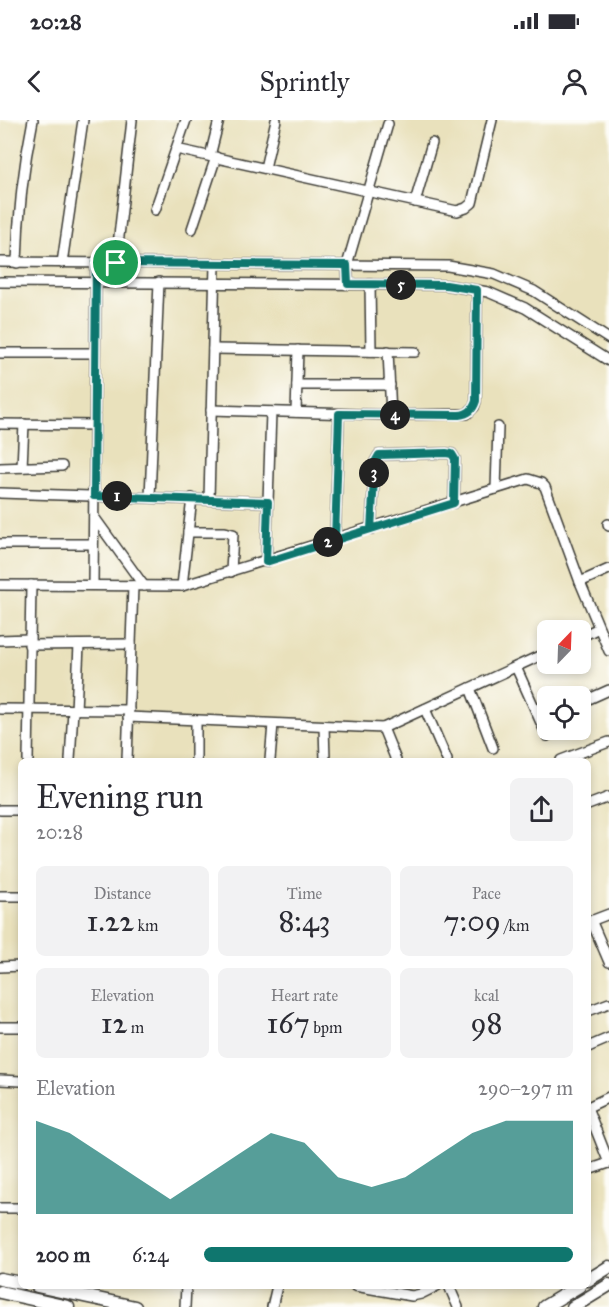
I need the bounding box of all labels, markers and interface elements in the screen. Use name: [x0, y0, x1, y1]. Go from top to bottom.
text: 20:28: [30, 8, 82, 35]
icon: back: [18, 65, 51, 98]
text: Sprintly: [259, 65, 350, 98]
icon: person: [558, 65, 591, 98]
pin: [90, 237, 141, 288]
icon: arrive: [99, 246, 132, 279]
pin: 5: [386, 270, 416, 300]
text: 5: [397, 275, 405, 294]
pin: 4: [380, 400, 410, 430]
text: 4: [391, 405, 399, 424]
pin: 3: [359, 458, 389, 488]
text: 3: [371, 463, 377, 482]
pin: 1: [102, 481, 132, 511]
text: 1: [114, 486, 120, 505]
pin: 2: [313, 527, 343, 557]
text: 2: [324, 532, 332, 551]
north arrow: [537, 620, 591, 674]
map controls: [537, 620, 591, 740]
button: locate: [537, 686, 591, 740]
text: Evening run: [36, 777, 203, 817]
button: share: [510, 778, 573, 841]
text: 20:28: [36, 820, 83, 844]
text: Distance: [94, 884, 151, 903]
text: Time: [287, 884, 322, 903]
text: Pace: [472, 884, 501, 903]
text: 1.22: [87, 903, 134, 939]
text: 8:43: [278, 903, 331, 939]
text: 7:09: [444, 903, 501, 939]
text: km: [134, 916, 158, 935]
text: /km: [501, 916, 529, 935]
text: Elevation: [91, 986, 154, 1005]
text: Heart rate: [271, 986, 338, 1005]
text: kcal: [474, 986, 499, 1005]
text: 12: [101, 1005, 127, 1041]
text: 167: [267, 1005, 310, 1041]
text: 98: [470, 1005, 503, 1041]
text: m: [127, 1018, 144, 1037]
text: bpm: [310, 1018, 342, 1037]
text: Elevation: [36, 1076, 115, 1100]
text: 290–297 m: [478, 1076, 573, 1100]
text: 200 m: [36, 1243, 90, 1267]
text: 6:24: [132, 1243, 168, 1267]

